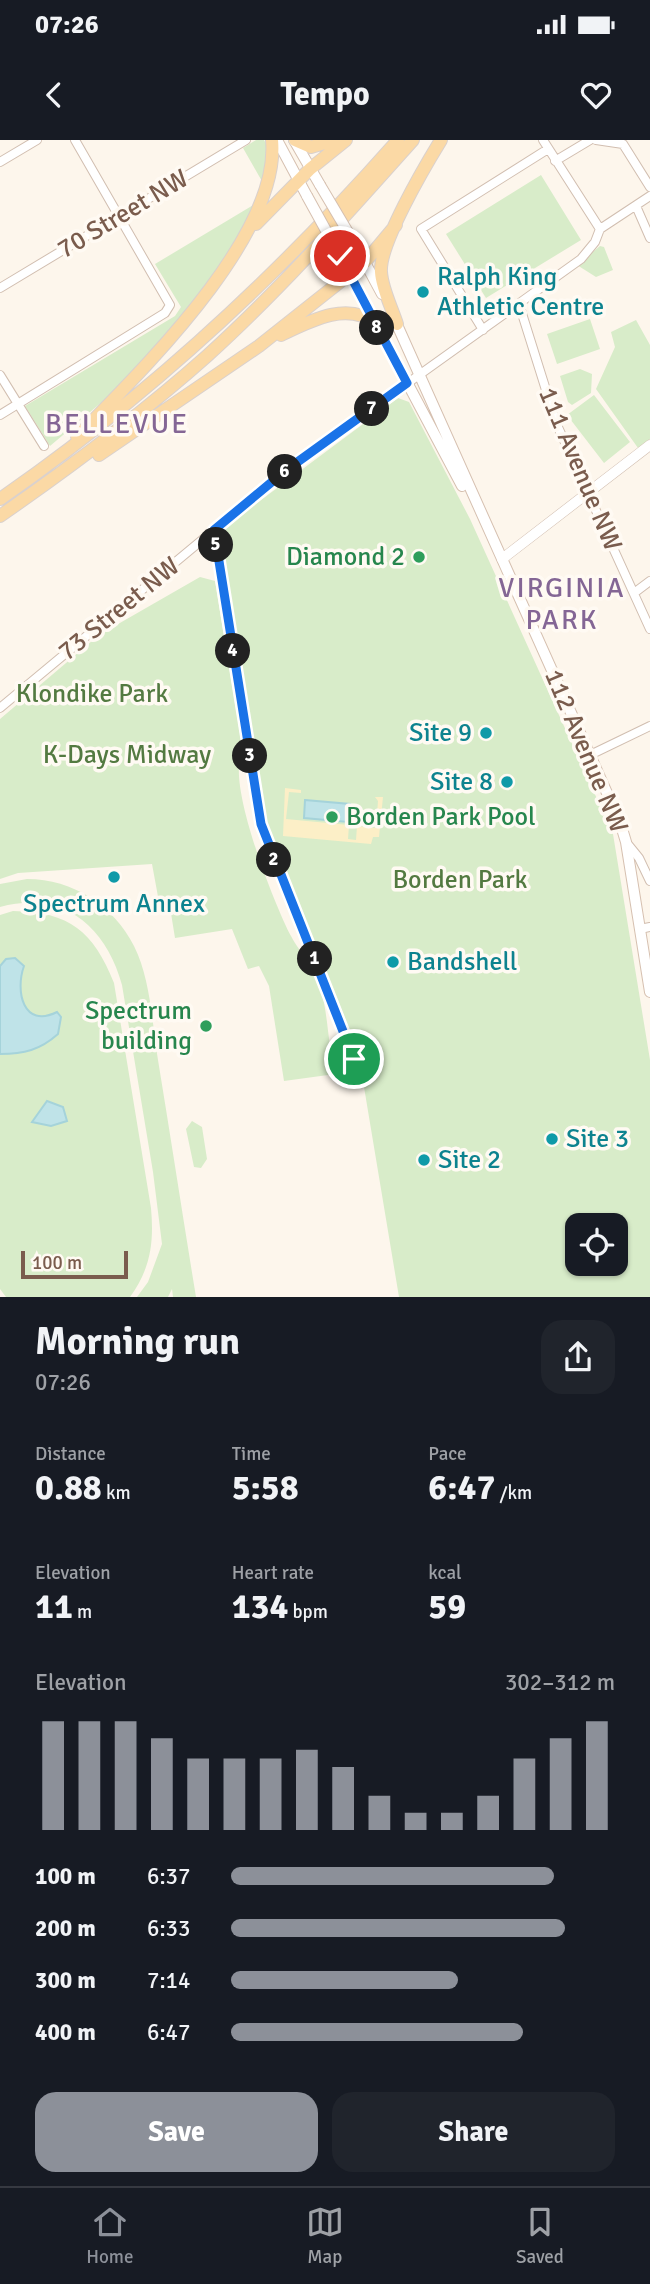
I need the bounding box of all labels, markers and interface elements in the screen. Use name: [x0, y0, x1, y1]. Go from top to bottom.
text: 07:26: [35, 9, 99, 41]
text: Tempo: [280, 75, 370, 114]
icon: back: [35, 76, 73, 114]
icon: heart: [577, 76, 615, 114]
street label: 70 Street NW: [52, 162, 194, 266]
pin: [310, 226, 370, 286]
icon: check: [321, 237, 359, 275]
place label: Ralph King Athletic Centre: [437, 261, 604, 323]
marker: Ralph King Athletic Centre: [415, 284, 431, 300]
pin: 8: [360, 310, 394, 346]
text: 8: [371, 315, 382, 339]
street label: 111 Avenue NW: [531, 382, 629, 556]
pin: 7: [354, 392, 390, 426]
text: 7: [366, 396, 377, 420]
district label: BELLEVUE: [45, 407, 189, 441]
pin: 6: [268, 454, 302, 490]
text: 6: [279, 459, 290, 483]
pin: 5: [198, 528, 234, 562]
text: 5: [210, 532, 221, 556]
place label: Diamond 2: [286, 541, 405, 573]
marker: Diamond 2: [411, 549, 427, 565]
street label: 73 Street NW: [52, 550, 186, 668]
district label: VIRGINIA PARK: [498, 571, 626, 637]
pin: 4: [216, 634, 250, 668]
text: 4: [227, 638, 238, 662]
street label: 112 Avenue NW: [537, 664, 635, 838]
park label: Klondike Park: [16, 678, 168, 710]
place label: Site 9: [409, 717, 472, 749]
marker: Site 9: [478, 725, 494, 741]
pin: 3: [232, 738, 268, 774]
park label: K-Days Midway: [43, 739, 211, 771]
text: 3: [244, 743, 255, 767]
place label: Site 8: [430, 766, 493, 798]
marker: Site 8: [499, 774, 515, 790]
place label: Borden Park Pool: [346, 801, 536, 833]
marker: Borden Park Pool: [324, 809, 340, 825]
pin: 2: [256, 842, 292, 878]
text: 2: [268, 847, 279, 871]
park label: Borden Park: [392, 864, 528, 896]
marker: Spectrum Annex: [106, 869, 122, 885]
place label: Spectrum Annex: [23, 888, 205, 920]
pin: 1: [298, 942, 332, 976]
text: 1: [309, 946, 320, 970]
place label: Bandshell: [407, 946, 517, 978]
marker: Bandshell: [385, 954, 401, 970]
place label: Spectrum building: [85, 995, 192, 1057]
marker: Spectrum building: [198, 1018, 214, 1034]
pin: [324, 1029, 384, 1089]
icon: arrive: [335, 1040, 373, 1078]
place label: Site 3: [566, 1123, 629, 1155]
marker: Site 3: [544, 1131, 560, 1147]
place label: Site 2: [438, 1144, 501, 1176]
marker: Site 2: [416, 1152, 432, 1168]
map controls: [565, 1213, 628, 1276]
button: locate: [565, 1213, 628, 1276]
scale bar: [21, 1248, 128, 1280]
text: 100 m: [32, 1251, 82, 1275]
text: Morning run: [35, 1318, 240, 1365]
button: share: [541, 1320, 615, 1394]
text: 07:26: [35, 1368, 91, 1397]
text: Distance: [35, 1442, 106, 1466]
text: Time: [232, 1442, 271, 1466]
text: Pace: [428, 1442, 467, 1466]
text: 0.88: [35, 1466, 102, 1509]
text: 5:58: [232, 1466, 299, 1509]
text: 6:47: [428, 1466, 495, 1509]
text: km: [102, 1481, 131, 1505]
text: /km: [495, 1481, 532, 1505]
text: Elevation: [35, 1561, 111, 1585]
text: Heart rate: [232, 1561, 314, 1585]
text: kcal: [428, 1561, 462, 1585]
text: 11: [35, 1585, 73, 1628]
text: 134: [232, 1585, 288, 1628]
text: 59: [428, 1585, 466, 1628]
text: m: [73, 1600, 92, 1624]
text: bpm: [288, 1600, 328, 1624]
text: Elevation: [35, 1668, 127, 1697]
text: 302–312 m: [505, 1668, 615, 1697]
text: 100 m: [35, 1862, 96, 1891]
text: 6:37: [147, 1862, 190, 1891]
text: 200 m: [35, 1914, 96, 1943]
text: 6:33: [147, 1914, 190, 1943]
text: 300 m: [35, 1966, 96, 1995]
text: 7:14: [147, 1966, 190, 1995]
text: 400 m: [35, 2018, 96, 2047]
text: 6:47: [147, 2018, 190, 2047]
button: Save: [35, 2092, 318, 2172]
button: Share: [332, 2092, 615, 2172]
tab: Home: [86, 2203, 133, 2269]
tab: Map: [306, 2203, 344, 2269]
tab: Saved: [516, 2203, 564, 2269]

